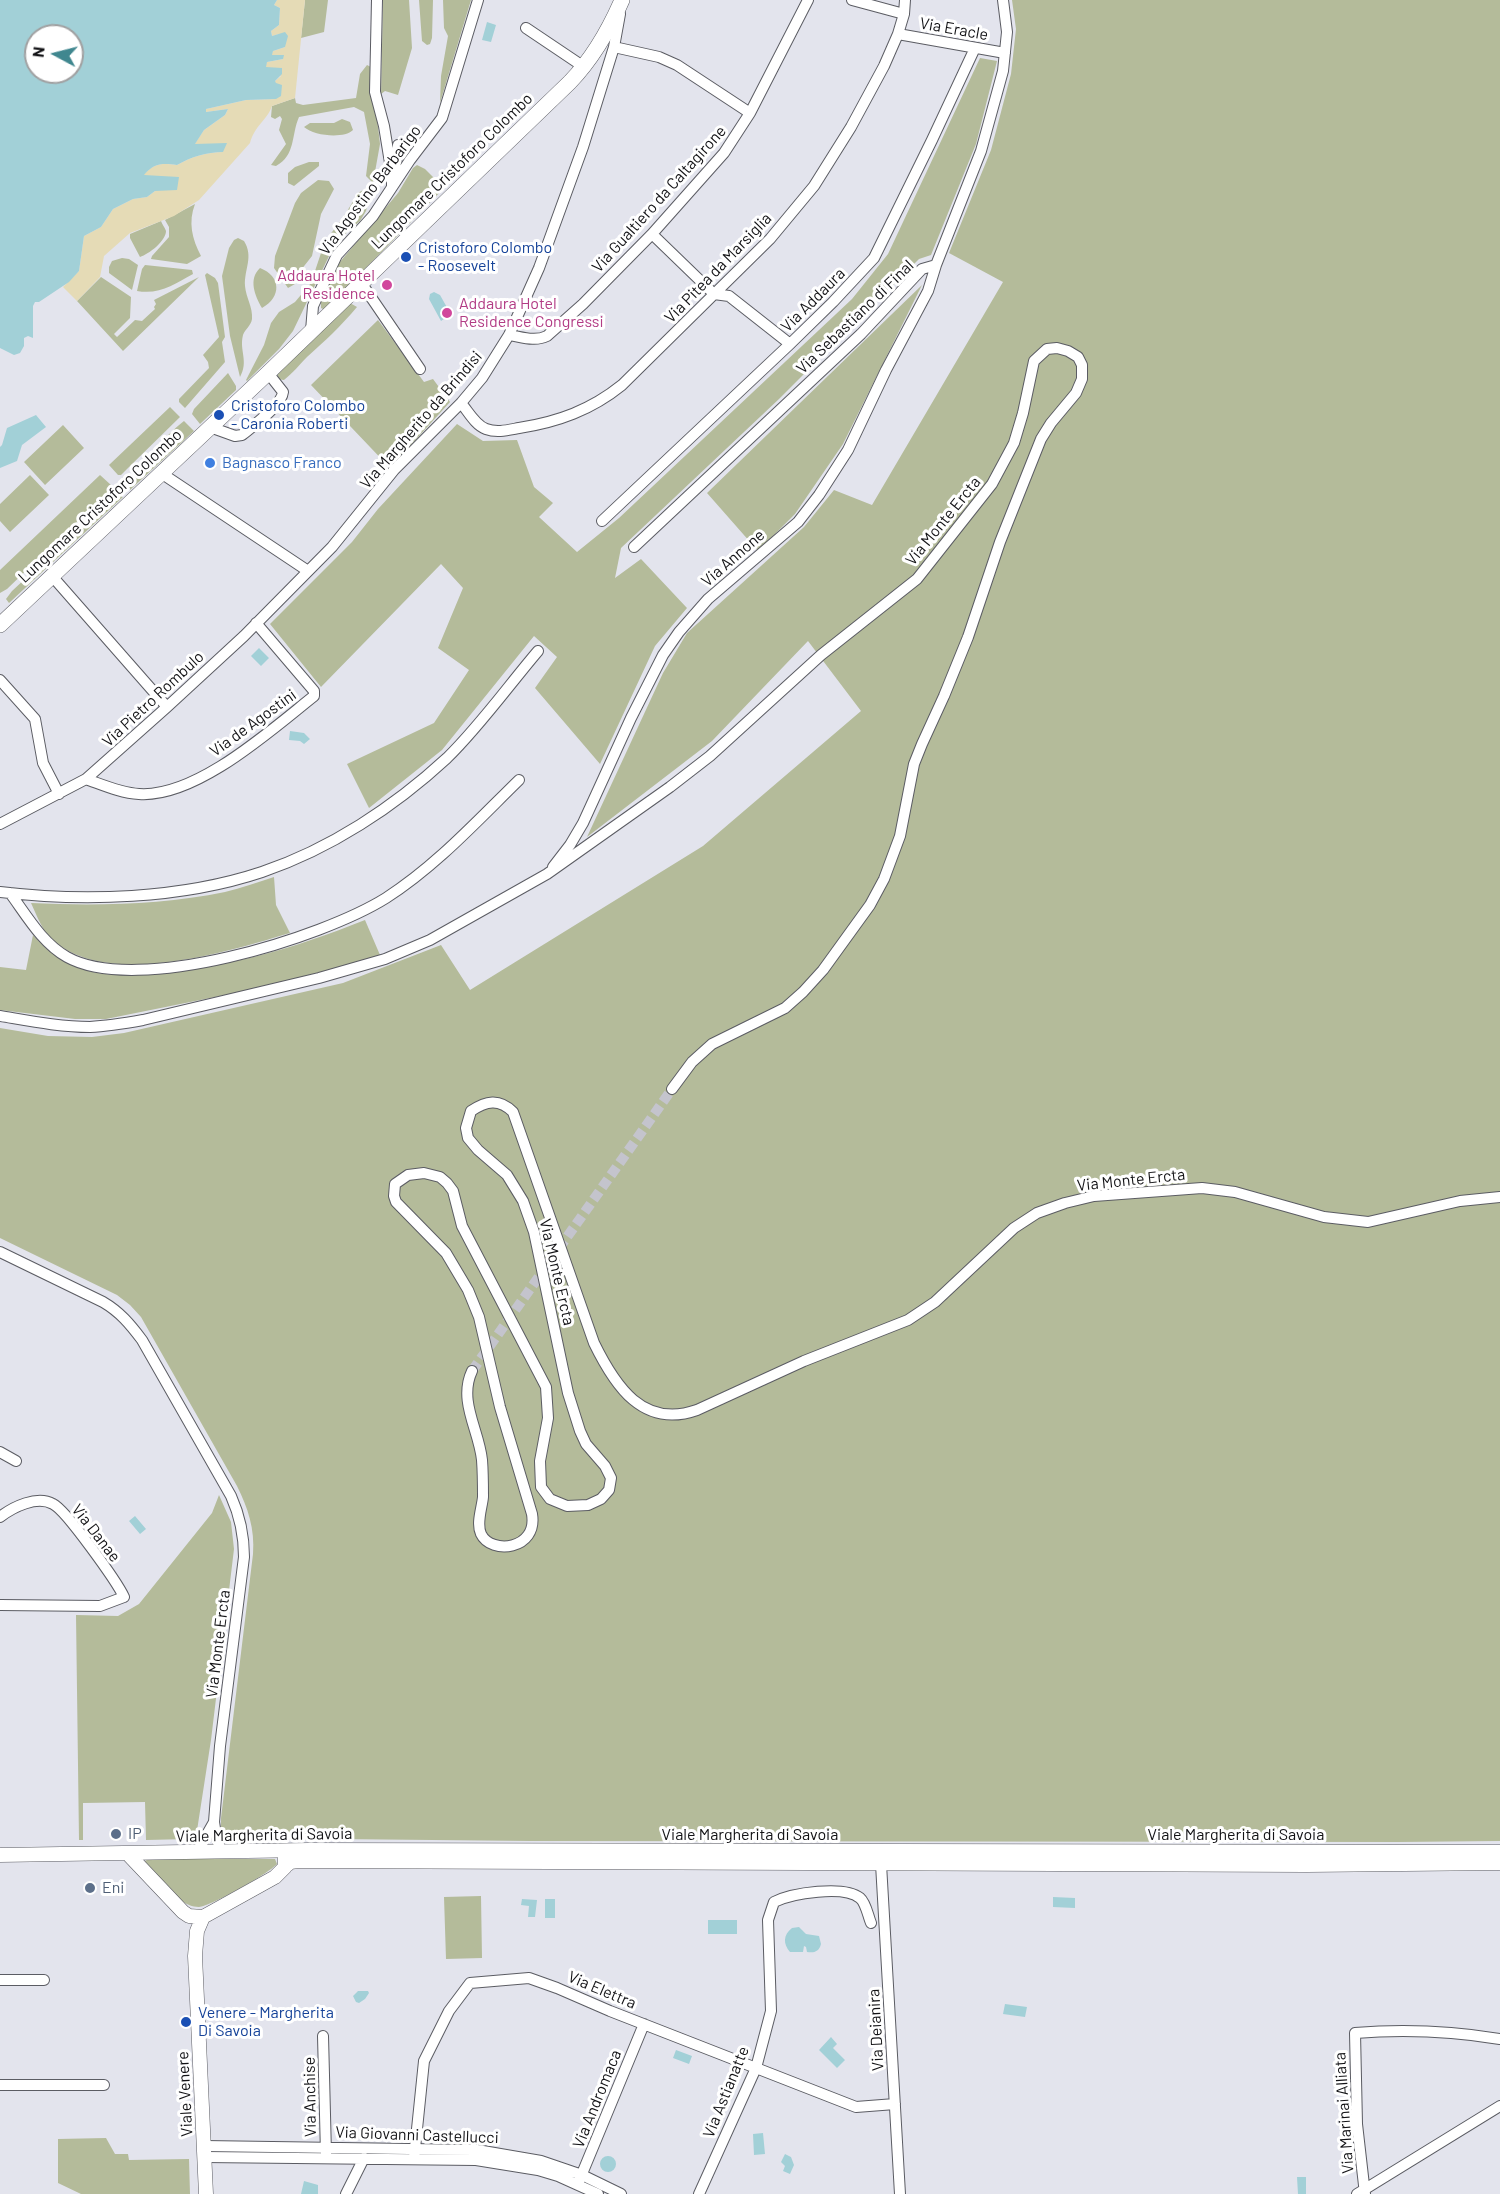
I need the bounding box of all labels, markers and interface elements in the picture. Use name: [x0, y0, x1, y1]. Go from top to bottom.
street label: Via Eracle: [918, 14, 990, 44]
north arrow: [24, 24, 84, 84]
text: N: [28, 46, 48, 58]
street label: Lungomare Cristoforo Colombo: [367, 89, 537, 253]
street label: Via Agostino Barbarigo: [315, 121, 425, 259]
street label: Via Gualtiero da Caltagirone: [588, 122, 730, 276]
street label: Via Pitea da Marsiglia: [661, 209, 775, 327]
place label: Cristoforo Colombo - Roosevelt: [418, 238, 552, 276]
marker: Cristoforo Colombo - Roosevelt: [399, 250, 413, 264]
street label: Via Sebastiano di Final: [792, 256, 918, 378]
street label: Via Addaura: [777, 264, 849, 336]
place label: Addaura Hotel Residence: [277, 266, 375, 304]
marker: Addaura Hotel Residence: [380, 278, 394, 292]
place label: Addaura Hotel Residence Congressi: [459, 294, 604, 332]
marker: Addaura Hotel Residence Congressi: [440, 306, 454, 320]
street label: Via Margherito da Brindisi: [356, 347, 486, 493]
place label: Cristoforo Colombo - Caronia Roberti: [231, 396, 365, 434]
marker: Cristoforo Colombo - Caronia Roberti: [212, 408, 226, 422]
street label: Lungomare Cristoforo Colombo: [14, 425, 186, 587]
place label: Bagnasco Franco: [222, 453, 342, 473]
marker: Bagnasco Franco: [203, 456, 217, 470]
street label: Via Monte Ercta: [901, 473, 985, 569]
street label: Via Annone: [697, 525, 769, 591]
street label: Via Pietro Rombulo: [98, 647, 208, 751]
street label: Via de Agostini: [206, 685, 300, 761]
street label: Via Monte Ercta: [1076, 1165, 1186, 1195]
street label: Via Monte Ercta: [535, 1217, 579, 1327]
street label: Via Danae: [67, 1500, 125, 1566]
street label: Via Monte Ercta: [202, 1589, 234, 1699]
place label: IP: [128, 1824, 142, 1844]
street label: Viale Margherita di Savoia: [175, 1824, 353, 1846]
street label: Viale Margherita di Savoia: [662, 1825, 838, 1845]
street label: Viale Margherita di Savoia: [1148, 1825, 1324, 1845]
marker: IP: [109, 1827, 123, 1841]
place label: Eni: [102, 1878, 124, 1898]
marker: Eni: [83, 1881, 97, 1895]
street label: Via Elettra: [565, 1967, 639, 2013]
street label: Via Deianira: [864, 1988, 888, 2072]
place label: Venere - Margherita Di Savoia: [198, 2003, 334, 2041]
marker: Venere - Margherita Di Savoia: [179, 2015, 193, 2029]
street label: Via Astianatte: [699, 2043, 753, 2141]
street label: Via Andromaca: [569, 2047, 625, 2151]
street label: Viale Venere: [173, 2051, 197, 2137]
street label: Via Marinai Alliata: [1330, 2052, 1358, 2174]
street label: Via Anchise: [300, 2057, 320, 2137]
street label: Via Giovanni Castellucci: [335, 2123, 499, 2147]

